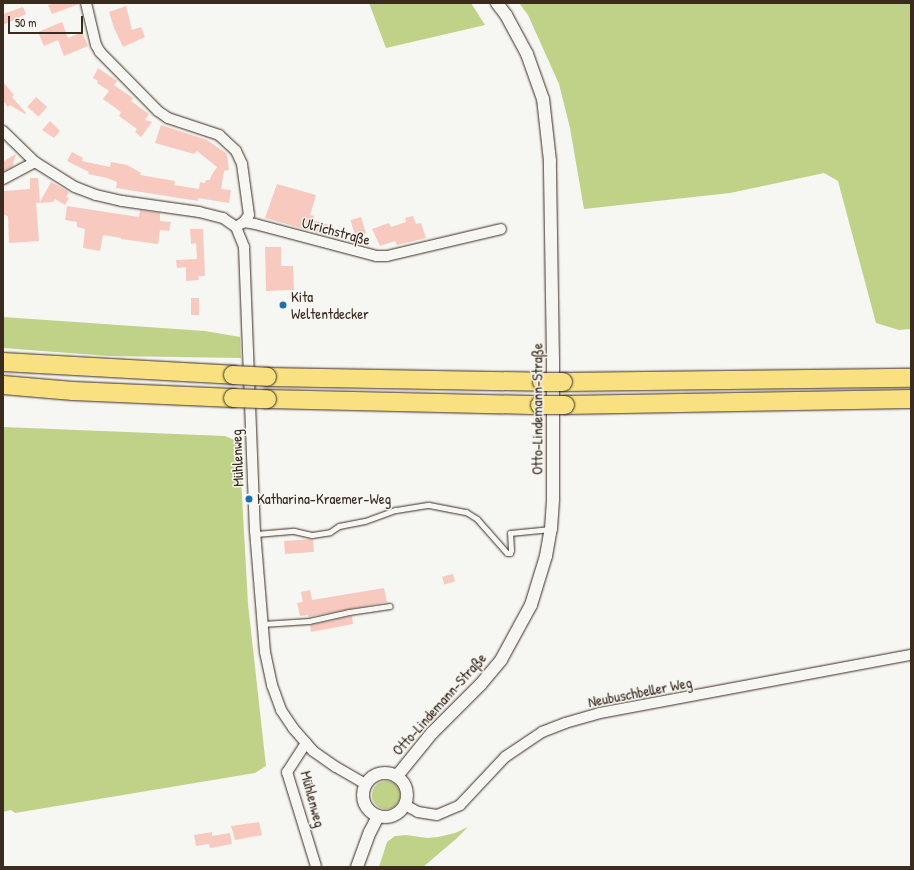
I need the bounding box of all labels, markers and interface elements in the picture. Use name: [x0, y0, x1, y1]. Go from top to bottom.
scale bar: [10, 8, 85, 34]
text: 50 m: [15, 14, 36, 31]
street label: Ulrichstraße: [300, 213, 372, 249]
place label: Kita Weltentdecker: [291, 287, 369, 322]
marker: Kita Weltentdecker: [278, 300, 288, 310]
street label: Otto-Lindemann-Straße: [528, 343, 546, 475]
street label: Mühlenweg: [227, 429, 247, 487]
place label: Katharina-Kraemer-Weg: [257, 490, 391, 508]
marker: Katharina-Kraemer-Weg: [244, 494, 254, 504]
street label: Otto-Lindemann-Straße: [388, 649, 490, 759]
street label: Neubuschbeller Weg: [586, 673, 694, 711]
street label: Mühlenweg: [297, 769, 329, 829]

